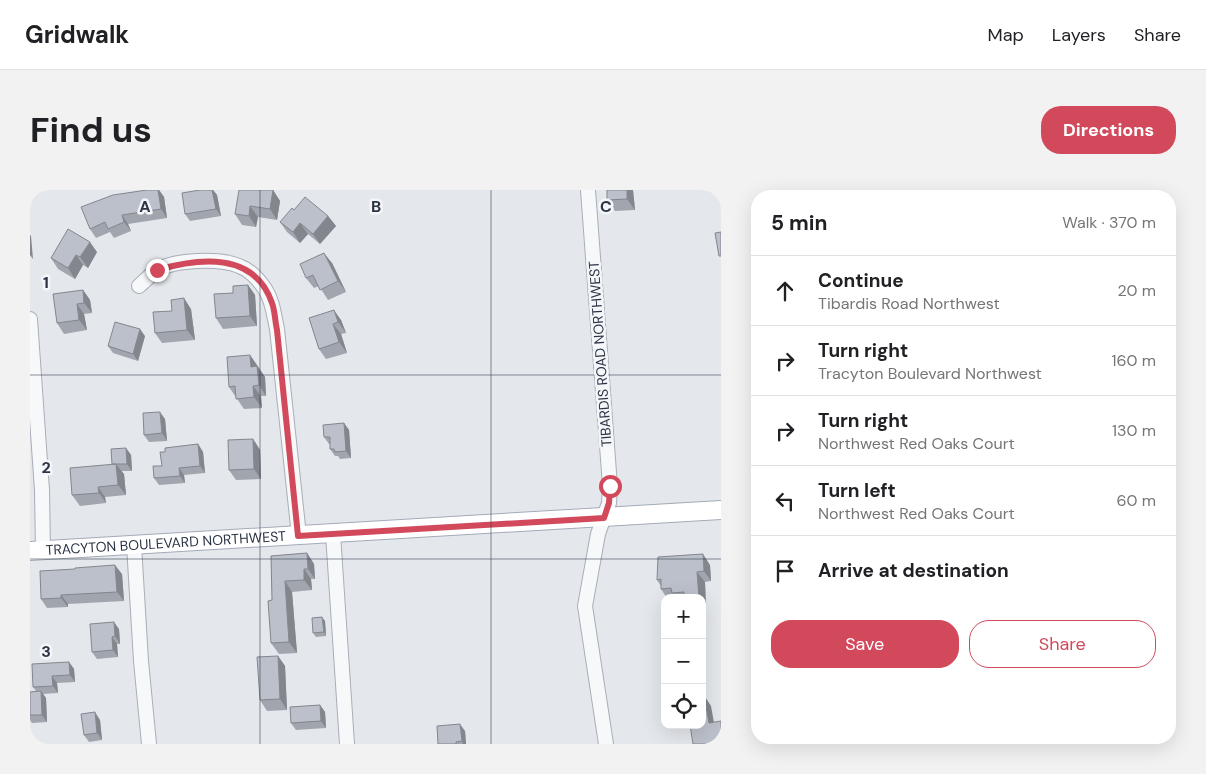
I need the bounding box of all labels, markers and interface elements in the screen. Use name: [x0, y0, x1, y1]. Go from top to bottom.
text: Gridwalk: [25, 19, 129, 50]
text: Map: [988, 23, 1024, 47]
text: Layers: [1052, 23, 1106, 47]
text: Share: [1134, 23, 1181, 47]
button: Directions: [1041, 106, 1176, 154]
text: Find us: [30, 107, 152, 153]
text: A: [139, 196, 151, 217]
text: B: [371, 196, 381, 217]
text: C: [600, 196, 612, 217]
text: 5 min: [771, 209, 827, 237]
text: Walk · 370 m: [1062, 212, 1156, 233]
route end: [146, 259, 169, 282]
street label: TIBARDIS ROAD NORTHWEST: [585, 260, 615, 448]
text: Continue: [818, 268, 904, 293]
text: 1: [43, 272, 49, 293]
icon: ahead: [771, 277, 799, 305]
text: 20 m: [1117, 280, 1156, 301]
text: Tibardis Road Northwest: [818, 293, 1000, 314]
text: Turn right: [818, 338, 908, 363]
icon: right: [771, 347, 799, 375]
text: 160 m: [1112, 350, 1156, 371]
text: Tracyton Boulevard Northwest: [818, 363, 1042, 384]
text: Turn right: [818, 408, 908, 433]
icon: right: [771, 417, 799, 445]
text: 130 m: [1112, 420, 1156, 441]
text: Northwest Red Oaks Court: [818, 433, 1015, 454]
text: 2: [41, 457, 51, 478]
route start: [599, 475, 622, 498]
text: Turn left: [818, 478, 896, 503]
icon: left: [771, 487, 799, 515]
text: 60 m: [1116, 490, 1156, 511]
text: Northwest Red Oaks Court: [818, 503, 1015, 524]
street label: TRACYTON BOULEVARD NORTHWEST: [45, 527, 287, 559]
icon: arrive: [771, 557, 799, 585]
text: Arrive at destination: [818, 558, 1009, 583]
map controls: [661, 594, 706, 729]
button: +: [661, 594, 706, 639]
button: Save: [771, 620, 959, 668]
button: Share: [969, 620, 1156, 668]
button: −: [661, 639, 706, 684]
text: 3: [41, 641, 51, 662]
button: locate: [661, 684, 706, 729]

